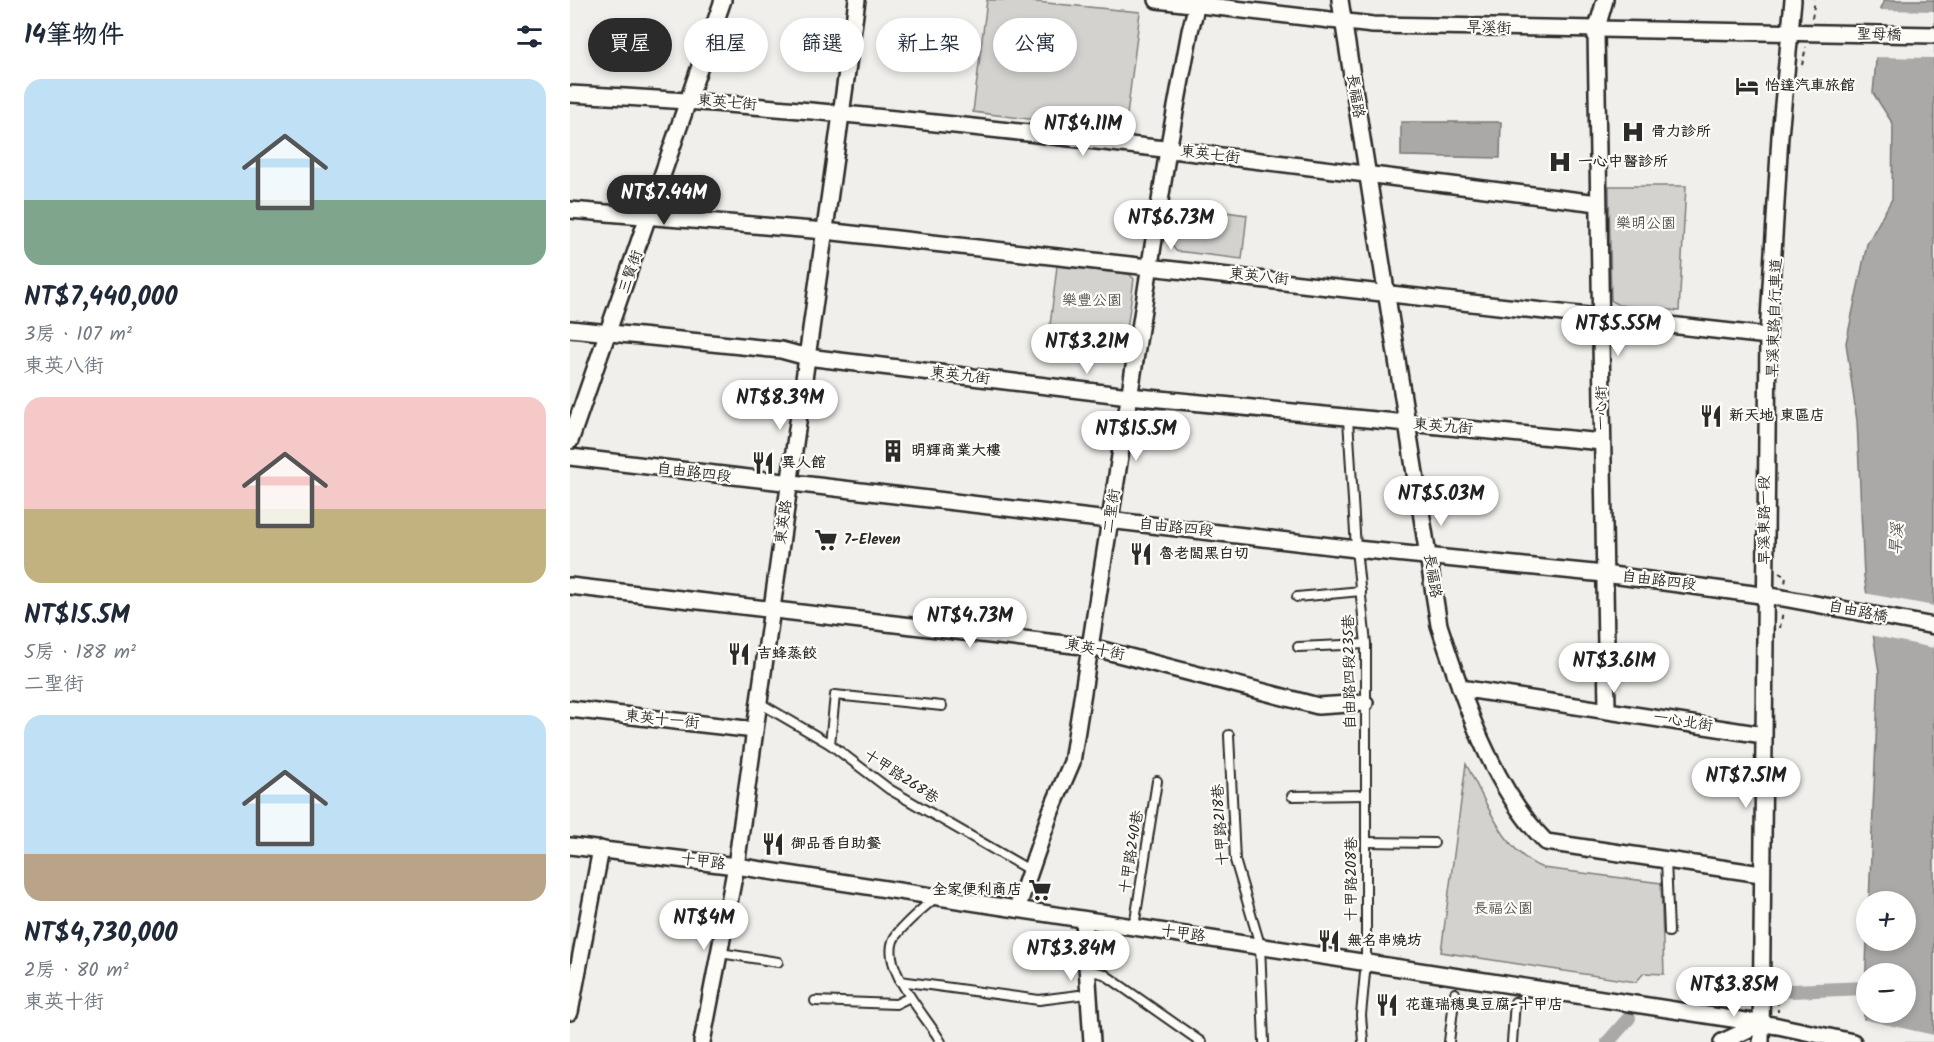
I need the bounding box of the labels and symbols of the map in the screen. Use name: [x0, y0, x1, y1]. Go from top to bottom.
street label: 旱溪街: [1466, 15, 1512, 41]
street label: 聖母橋: [1856, 23, 1902, 47]
street label: 長福路: [1340, 72, 1370, 120]
hotel icon: 怡達汽車旅館: [1734, 73, 1760, 99]
place label: 怡達汽車旅館: [1765, 74, 1855, 98]
street label: 東英七街: [696, 88, 758, 118]
pin: NT$4.11M: [1021, 106, 1145, 157]
hospital icon: 骨力診所: [1620, 119, 1646, 145]
place label: 骨力診所: [1651, 120, 1711, 144]
street label: 東英七街: [1179, 139, 1241, 171]
hospital icon: 一心中醫診所: [1547, 149, 1573, 175]
place label: 一心中醫診所: [1578, 150, 1668, 174]
pin: NT$7.44M: [602, 175, 726, 226]
pin: NT$6.73M: [1109, 200, 1233, 251]
park label: 樂明公園: [1616, 212, 1676, 236]
street label: 三賢街: [612, 247, 650, 297]
street label: 旱溪東路自行車道: [1761, 258, 1789, 378]
street label: 東英八街: [1228, 262, 1290, 292]
park label: 樂豐公園: [1062, 289, 1122, 313]
pin: NT$5.55M: [1556, 306, 1680, 357]
pin: NT$3.21M: [1025, 324, 1149, 375]
street label: 東英九街: [929, 360, 991, 392]
pin: NT$8.39M: [718, 380, 842, 431]
street label: 一心街: [1590, 385, 1614, 431]
restaurant icon: 新天地 東區店: [1698, 403, 1724, 429]
place label: 新天地 東區店: [1729, 404, 1825, 428]
pin: NT$15.5M: [1074, 411, 1198, 462]
street label: 東英九街: [1412, 412, 1474, 442]
building icon: 明輝商業大樓: [880, 438, 906, 464]
place label: 明輝商業大樓: [911, 439, 1001, 463]
restaurant icon: 異人館: [750, 450, 776, 476]
place label: 異人館: [781, 451, 826, 475]
street label: 自由路四段: [655, 457, 733, 489]
street label: 旱溪東路一段: [1753, 475, 1777, 565]
pin: NT$5.03M: [1379, 476, 1503, 527]
street label: 二聖街: [1097, 487, 1127, 535]
street label: 東英路: [769, 498, 799, 546]
street label: 自由路四段: [1137, 512, 1215, 544]
water label: 旱溪: [1883, 521, 1911, 556]
supermarket icon: 7-Eleven: [813, 527, 839, 553]
place label: 7-Eleven: [844, 528, 901, 552]
restaurant icon: 魯老闆黑白切: [1128, 541, 1154, 567]
place label: 魯老闆黑白切: [1159, 542, 1249, 566]
street label: 長福路: [1417, 552, 1447, 600]
street label: 自由路四段: [1620, 565, 1698, 597]
street label: 自由路橋: [1826, 594, 1890, 630]
pin: NT$4.73M: [908, 598, 1032, 649]
street label: 自由路四段235巷: [1337, 614, 1363, 730]
street label: 東英十街: [1063, 632, 1127, 668]
restaurant icon: 吉蜂蒸餃: [726, 641, 752, 667]
place label: 吉蜂蒸餃: [757, 642, 817, 666]
pin: NT$3.61M: [1552, 643, 1676, 694]
street label: 東英十一街: [623, 704, 701, 736]
street label: 一心北街: [1651, 705, 1715, 739]
street label: 十甲路268巷: [858, 743, 944, 811]
pin: NT$7.51M: [1684, 758, 1808, 809]
street label: 十甲路218巷: [1206, 783, 1236, 867]
street label: 十甲路240巷: [1114, 808, 1150, 896]
restaurant icon: 御品香自助餐: [760, 831, 786, 857]
place label: 御品香自助餐: [790, 832, 881, 856]
street label: 十甲路208巷: [1340, 836, 1364, 922]
street label: 十甲路: [679, 847, 727, 877]
supermarket icon: 全家便利商店: [1027, 877, 1053, 903]
place label: 全家便利商店: [932, 878, 1022, 902]
park label: 長福公園: [1473, 897, 1533, 921]
pin: NT$4M: [662, 900, 746, 951]
street label: 十甲路: [1159, 919, 1207, 949]
restaurant icon: 無名串燒坊: [1316, 928, 1342, 954]
place label: 無名串燒坊: [1347, 929, 1422, 953]
pin: NT$3.84M: [1009, 931, 1133, 982]
pin: NT$3.85M: [1672, 967, 1796, 1018]
restaurant icon: 花蓮瑞穗臭豆腐-十甲店: [1374, 992, 1400, 1018]
place label: 花蓮瑞穗臭豆腐-十甲店: [1405, 993, 1563, 1017]

